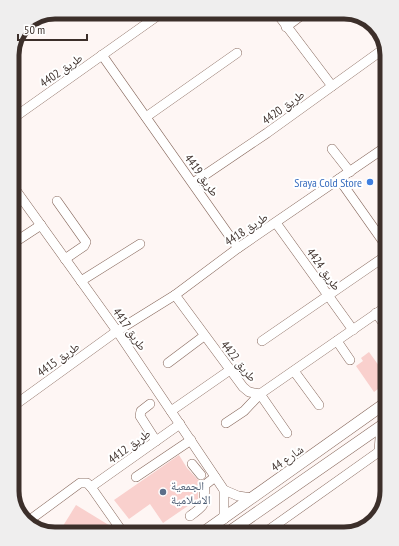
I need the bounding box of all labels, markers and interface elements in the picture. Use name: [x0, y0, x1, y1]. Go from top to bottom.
scale bar: [18, 16, 87, 42]
text: 50 m: [24, 22, 45, 37]
street label: طريق 4402: [37, 50, 85, 90]
street label: طريق 4420: [259, 87, 307, 128]
street label: طريق 4419: [181, 151, 222, 199]
place label: Sraya Cold Store: [294, 175, 362, 190]
marker: Sraya Cold Store: [365, 177, 375, 187]
street label: طريق 4418: [222, 209, 271, 249]
street label: طريق 4424: [303, 245, 344, 293]
street label: طريق 4417: [110, 305, 150, 353]
street label: طريق 4422: [218, 337, 260, 385]
street label: طريق 4415: [34, 339, 82, 380]
street label: طريق 4412: [105, 426, 153, 467]
street label: شارع 44: [268, 441, 307, 475]
place label: الجمعية الاسلامية: [171, 478, 211, 507]
marker: الجمعية الاسلامية: [158, 487, 168, 497]

